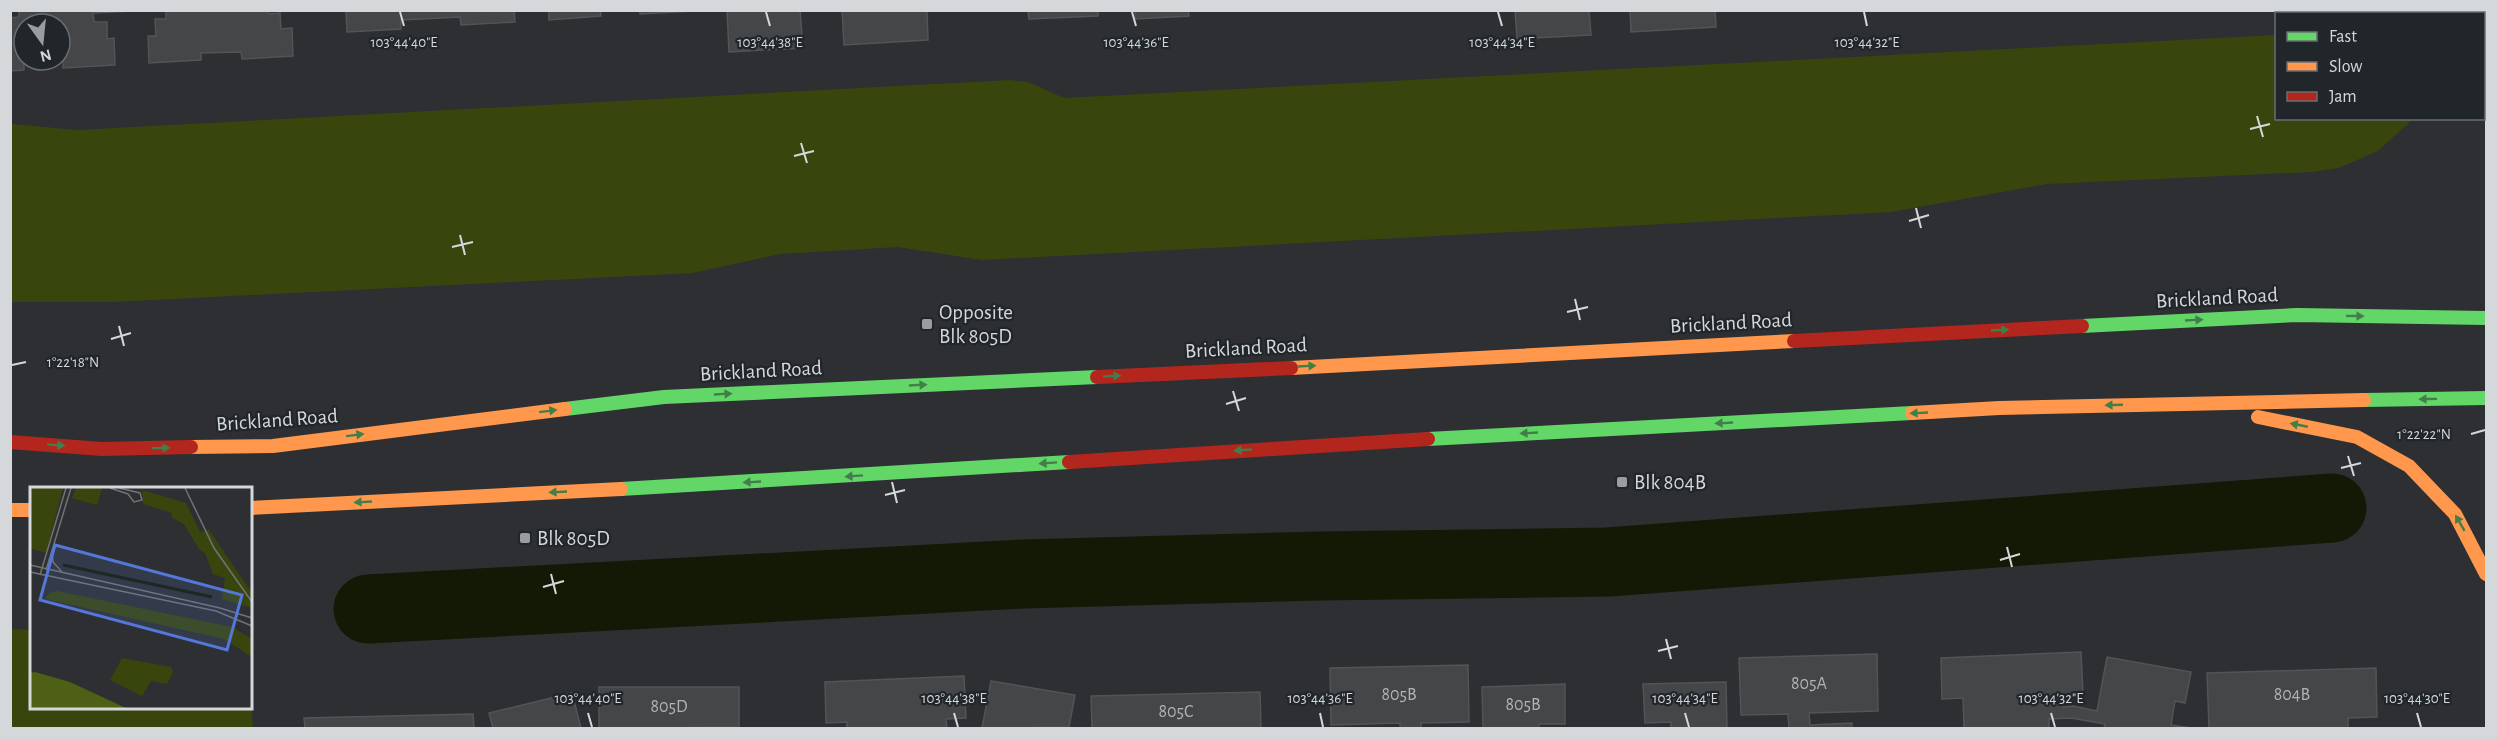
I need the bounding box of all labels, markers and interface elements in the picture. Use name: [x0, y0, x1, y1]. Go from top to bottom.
north arrow: [12, 12, 72, 72]
legend: [2275, 12, 2485, 120]
text: Fast: [2329, 28, 2357, 46]
text: 103°44'40"E: [370, 35, 438, 50]
text: 103°44'38"E: [737, 35, 803, 50]
text: 103°44'36"E: [1103, 35, 1169, 50]
text: 103°44'34"E: [1469, 35, 1535, 50]
text: 103°44'32"E: [1834, 35, 1900, 50]
text: N: [38, 46, 53, 65]
text: Slow: [2329, 58, 2362, 76]
text: Jam: [2329, 88, 2357, 106]
street label: Brickland Road: [2155, 284, 2279, 312]
place label: Opposite Blk 805D: [939, 302, 1013, 347]
street label: Brickland Road: [1669, 309, 1793, 337]
one-way arrow: [2346, 311, 2365, 321]
one-way arrow: [2185, 316, 2204, 325]
marker: Opposite Blk 805D: [920, 317, 934, 331]
one-way arrow: [1990, 325, 2009, 335]
street label: Brickland Road: [1184, 334, 1308, 362]
text: 1°22'18"N: [47, 355, 99, 370]
street label: Brickland Road: [699, 357, 823, 385]
one-way arrow: [1298, 362, 1317, 371]
one-way arrow: [1103, 371, 1122, 380]
one-way arrow: [908, 380, 927, 389]
one-way arrow: [713, 390, 732, 399]
one-way arrow: [2419, 394, 2438, 404]
one-way arrow: [2104, 400, 2123, 410]
street label: Brickland Road: [215, 405, 339, 435]
one-way arrow: [539, 407, 558, 416]
one-way arrow: [1909, 408, 1928, 417]
one-way arrow: [1714, 419, 1733, 428]
one-way arrow: [2290, 419, 2309, 429]
text: 1°22'22"N: [2397, 427, 2451, 442]
one-way arrow: [1520, 429, 1539, 438]
one-way arrow: [345, 431, 364, 440]
one-way arrow: [47, 440, 66, 450]
one-way arrow: [151, 443, 170, 453]
one-way arrow: [1233, 445, 1252, 454]
one-way arrow: [1039, 458, 1058, 468]
one-way arrow: [844, 472, 863, 481]
place label: Blk 804B: [1634, 472, 1706, 493]
marker: Blk 804B: [1615, 475, 1629, 489]
one-way arrow: [743, 478, 762, 487]
inset map: [30, 487, 252, 709]
one-way arrow: [548, 488, 567, 497]
one-way arrow: [353, 498, 372, 507]
one-way arrow: [2455, 514, 2465, 531]
place label: Blk 805D: [537, 528, 610, 549]
marker: Blk 805D: [518, 531, 532, 545]
house number: 805A: [1791, 675, 1828, 693]
house number: 805B: [1381, 686, 1417, 704]
house number: 804B: [2274, 686, 2310, 704]
text: 103°44'40"E: [554, 691, 622, 706]
text: 103°44'38"E: [921, 691, 987, 706]
text: 103°44'36"E: [1287, 691, 1353, 706]
text: 103°44'34"E: [1652, 691, 1718, 706]
text: 103°44'32"E: [2018, 691, 2084, 706]
text: 103°44'30"E: [2384, 691, 2450, 706]
house number: 805B: [1505, 696, 1541, 714]
house number: 805D: [650, 698, 688, 716]
house number: 805C: [1159, 703, 1193, 721]

